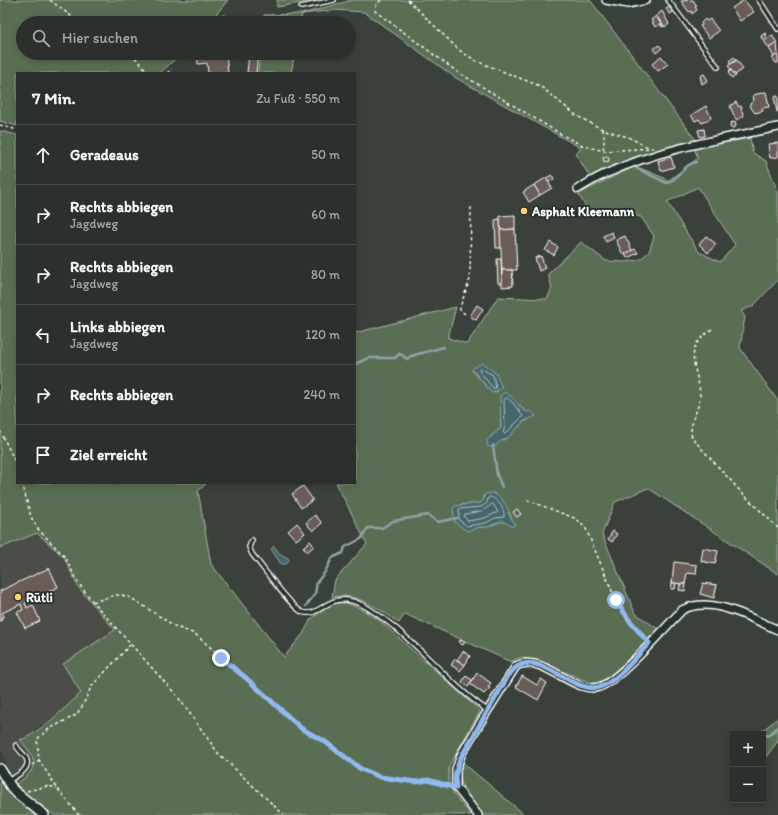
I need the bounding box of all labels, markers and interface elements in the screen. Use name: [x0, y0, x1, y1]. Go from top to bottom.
search box: [16, 16, 356, 60]
icon: search: [30, 27, 52, 49]
text: Hier suchen: [62, 29, 138, 47]
text: 7 Min.: [32, 88, 76, 108]
text: Zu Fuß · 550 m: [256, 91, 340, 106]
icon: ahead: [32, 144, 54, 166]
text: Geradeaus: [70, 146, 139, 164]
text: 50 m: [311, 147, 340, 162]
text: Rechts abbiegen: [70, 198, 173, 216]
icon: right: [32, 204, 54, 226]
place label: Asphalt Kleemann: [531, 204, 635, 220]
marker: Asphalt Kleemann: [519, 206, 529, 216]
text: 60 m: [311, 207, 340, 222]
text: Jagdweg: [70, 216, 118, 231]
text: Rechts abbiegen: [70, 258, 173, 276]
icon: right: [32, 264, 54, 286]
text: 80 m: [311, 267, 340, 282]
text: Jagdweg: [70, 276, 118, 291]
text: Links abbiegen: [70, 318, 165, 336]
icon: left: [32, 324, 54, 346]
text: 120 m: [305, 327, 340, 342]
text: Jagdweg: [70, 336, 118, 351]
icon: right: [32, 384, 54, 406]
text: Rechts abbiegen: [70, 386, 173, 404]
text: 240 m: [303, 387, 340, 402]
icon: arrive: [32, 444, 54, 466]
text: Ziel erreicht: [70, 446, 147, 464]
place label: Rütli: [26, 590, 53, 605]
route start: [607, 591, 625, 609]
marker: Rütli: [13, 592, 23, 602]
route end: [212, 649, 230, 667]
map controls: [730, 731, 766, 803]
button: +: [730, 731, 766, 767]
button: −: [730, 767, 766, 803]

